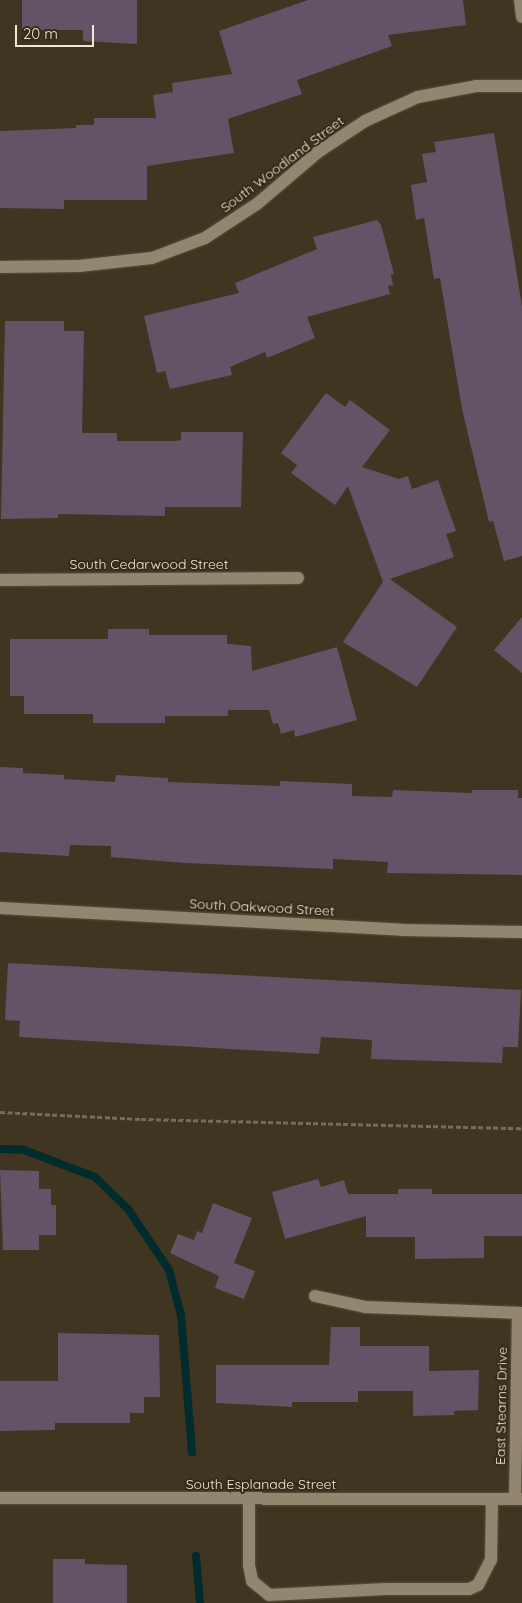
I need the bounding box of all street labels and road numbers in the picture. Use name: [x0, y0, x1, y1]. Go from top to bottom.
street label: South Woodland Street: [217, 112, 347, 216]
street label: South Cedarwood Street: [70, 556, 228, 572]
street label: South Oakwood Street: [189, 895, 335, 919]
street label: East Stearns Drive: [492, 1347, 510, 1465]
street label: South Esplanade Street: [186, 1476, 336, 1492]

